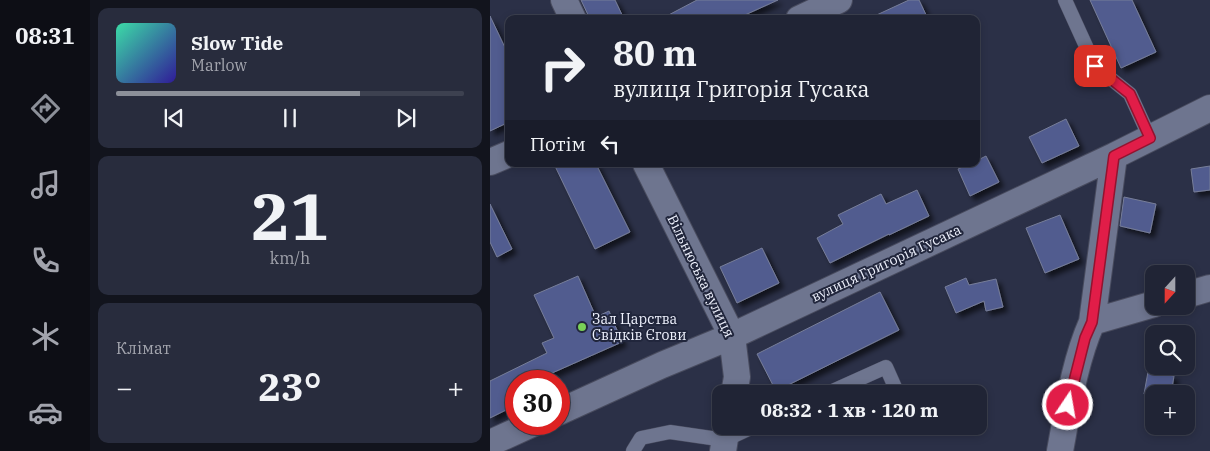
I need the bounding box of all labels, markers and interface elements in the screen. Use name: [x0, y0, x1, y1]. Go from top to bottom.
text: 08:31: [15, 21, 75, 50]
text: 80 m: [613, 30, 697, 76]
text: Slow Tide: [191, 31, 283, 55]
icon: right: [530, 35, 595, 100]
pin: [1074, 45, 1116, 87]
icon: arrive: [1081, 52, 1109, 80]
text: Marlow: [191, 55, 247, 75]
text: вулиця Григорія Гусака: [613, 74, 869, 103]
icon: directions: [28, 91, 63, 126]
icon: previous: [160, 104, 188, 132]
icon: pause: [276, 104, 304, 132]
icon: next: [392, 104, 420, 132]
icon: left: [596, 130, 624, 158]
text: Потім: [530, 132, 586, 156]
icon: music: [28, 167, 63, 202]
text: 21: [251, 173, 329, 258]
street label: Вільнюська вулиця: [663, 212, 739, 340]
street label: вулиця Григорія Гусака: [808, 220, 964, 306]
icon: phone: [28, 243, 63, 278]
text: km/h: [270, 248, 310, 268]
north arrow: [1145, 265, 1195, 315]
map controls: [1145, 265, 1195, 435]
place label: Зал Царства Свідків Єгови: [592, 310, 686, 344]
icon: climate: [28, 319, 63, 354]
marker: Зал Царства Свідків Єгови: [576, 321, 588, 333]
button: search: [1145, 325, 1195, 375]
text: Клімат: [116, 338, 171, 358]
text: 23°: [258, 362, 322, 411]
text: −: [116, 369, 133, 406]
text: +: [447, 369, 464, 406]
speed limit sign: 30: [505, 370, 570, 435]
position arrow: [1041, 378, 1093, 430]
button: +: [1145, 385, 1195, 435]
icon: car: [28, 395, 63, 430]
text: 08:32 · 1 хв · 120 m: [761, 398, 938, 422]

